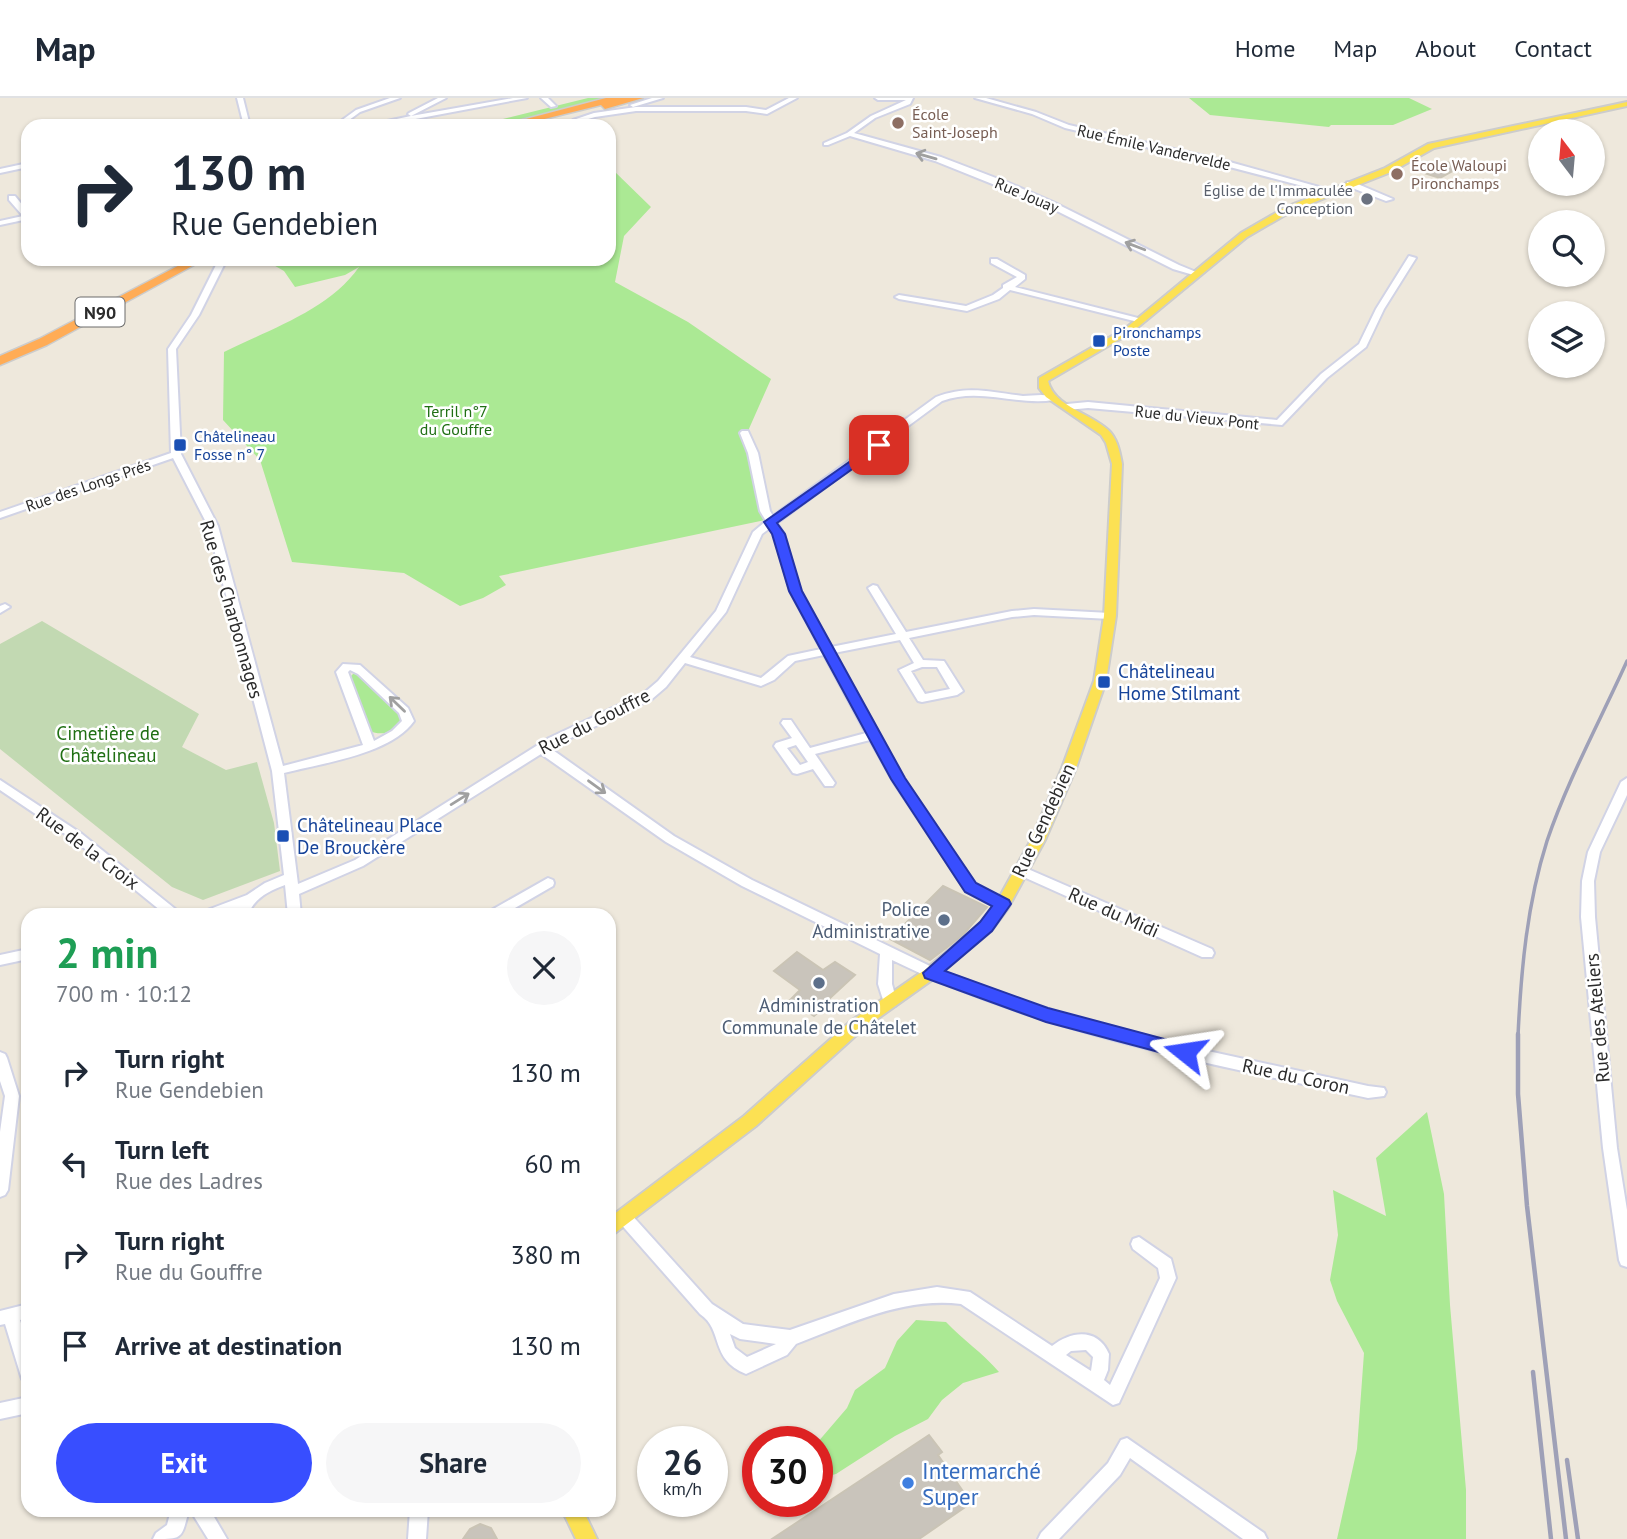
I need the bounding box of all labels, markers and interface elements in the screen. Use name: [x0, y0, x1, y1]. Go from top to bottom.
text: Map: [35, 27, 96, 70]
text: Home: [1235, 33, 1295, 64]
text: Map: [1333, 33, 1377, 64]
text: About: [1415, 33, 1476, 64]
text: Contact: [1514, 33, 1592, 64]
place label: École Saint-Joseph: [912, 104, 998, 142]
marker: École Saint-Joseph: [890, 115, 906, 131]
north arrow: [1528, 119, 1605, 196]
map controls: [1528, 119, 1605, 378]
street label: Rue Émile Vandervelde: [1075, 120, 1233, 174]
text: 130 m: [171, 140, 306, 204]
icon: right: [56, 147, 147, 238]
one-way arrow: [916, 149, 938, 162]
place label: École Waloupi Pironchamps: [1411, 155, 1507, 193]
marker: École Waloupi Pironchamps: [1389, 166, 1405, 182]
street label: Rue Jouay: [992, 173, 1063, 218]
place label: Église de l'Immaculée Conception: [1203, 180, 1353, 218]
marker: Église de l'Immaculée Conception: [1359, 191, 1375, 207]
text: Rue Gendebien: [171, 202, 378, 244]
button: search: [1528, 210, 1605, 287]
one-way arrow: [1124, 239, 1146, 251]
road number: N90: [76, 298, 124, 327]
button: layers: [1528, 301, 1605, 378]
place label: Pironchamps Poste: [1113, 322, 1202, 360]
marker: Pironchamps Poste: [1091, 333, 1107, 349]
park label: Terril n°7 du Gouffre: [420, 401, 492, 439]
street label: Rue du Vieux Pont: [1134, 401, 1261, 434]
pin: [849, 415, 909, 475]
place label: Châtelineau Fosse n° 7: [194, 426, 276, 464]
icon: arrive: [860, 426, 898, 464]
marker: Châtelineau Fosse n° 7: [172, 437, 188, 453]
street label: Rue des Longs Prés: [23, 454, 153, 516]
street label: Rue des Charbonnages: [195, 517, 269, 701]
place label: Châtelineau Home Stilmant: [1118, 659, 1241, 705]
marker: Châtelineau Home Stilmant: [1096, 674, 1112, 690]
street label: Rue du Gouffre: [534, 683, 654, 759]
one-way arrow: [389, 696, 406, 713]
park label: Cimetière de Châtelineau: [56, 721, 160, 767]
street label: Rue Gendebien: [1006, 759, 1080, 881]
one-way arrow: [587, 780, 606, 794]
one-way arrow: [450, 791, 470, 805]
street label: Rue de la Croix: [32, 801, 145, 895]
place label: Châtelineau Place De Brouckère: [297, 813, 442, 859]
marker: Châtelineau Place De Brouckère: [275, 828, 291, 844]
street label: Rue du Midi: [1065, 881, 1163, 943]
place label: Police Administrative: [812, 897, 930, 943]
marker: Police Administrative: [936, 912, 952, 928]
text: 2 min: [56, 925, 158, 980]
button: close: [507, 931, 581, 1005]
street label: Rue des Ateliers: [1579, 952, 1615, 1084]
marker: Administration Communale de Châtelet: [811, 975, 827, 991]
text: 700 m · 10:12: [56, 979, 192, 1008]
place label: Administration Communale de Châtelet: [722, 993, 917, 1039]
position arrow: [1148, 1015, 1222, 1089]
text: Turn right: [115, 1042, 224, 1075]
street label: Rue du Coron: [1240, 1053, 1352, 1099]
icon: right: [56, 1054, 94, 1092]
text: 130 m: [510, 1056, 581, 1089]
text: Rue Gendebien: [115, 1075, 264, 1104]
text: Turn left: [115, 1133, 209, 1166]
icon: left: [56, 1145, 94, 1183]
text: 60 m: [525, 1147, 581, 1180]
text: Rue des Ladres: [115, 1166, 263, 1195]
text: Turn right: [115, 1224, 224, 1257]
icon: right: [56, 1236, 94, 1274]
text: 380 m: [510, 1238, 581, 1271]
text: Rue du Gouffre: [115, 1257, 263, 1286]
icon: arrive: [56, 1327, 94, 1365]
text: Arrive at destination: [115, 1329, 342, 1362]
text: 130 m: [510, 1329, 581, 1362]
button: Exit: [56, 1423, 312, 1503]
button: Share: [326, 1423, 581, 1503]
speed limit sign: 30: [742, 1426, 833, 1517]
text: 26: [663, 1439, 702, 1485]
place label: Intermarché Super: [922, 1456, 1041, 1511]
marker: Intermarché Super: [900, 1475, 916, 1491]
text: km/h: [663, 1477, 702, 1500]

